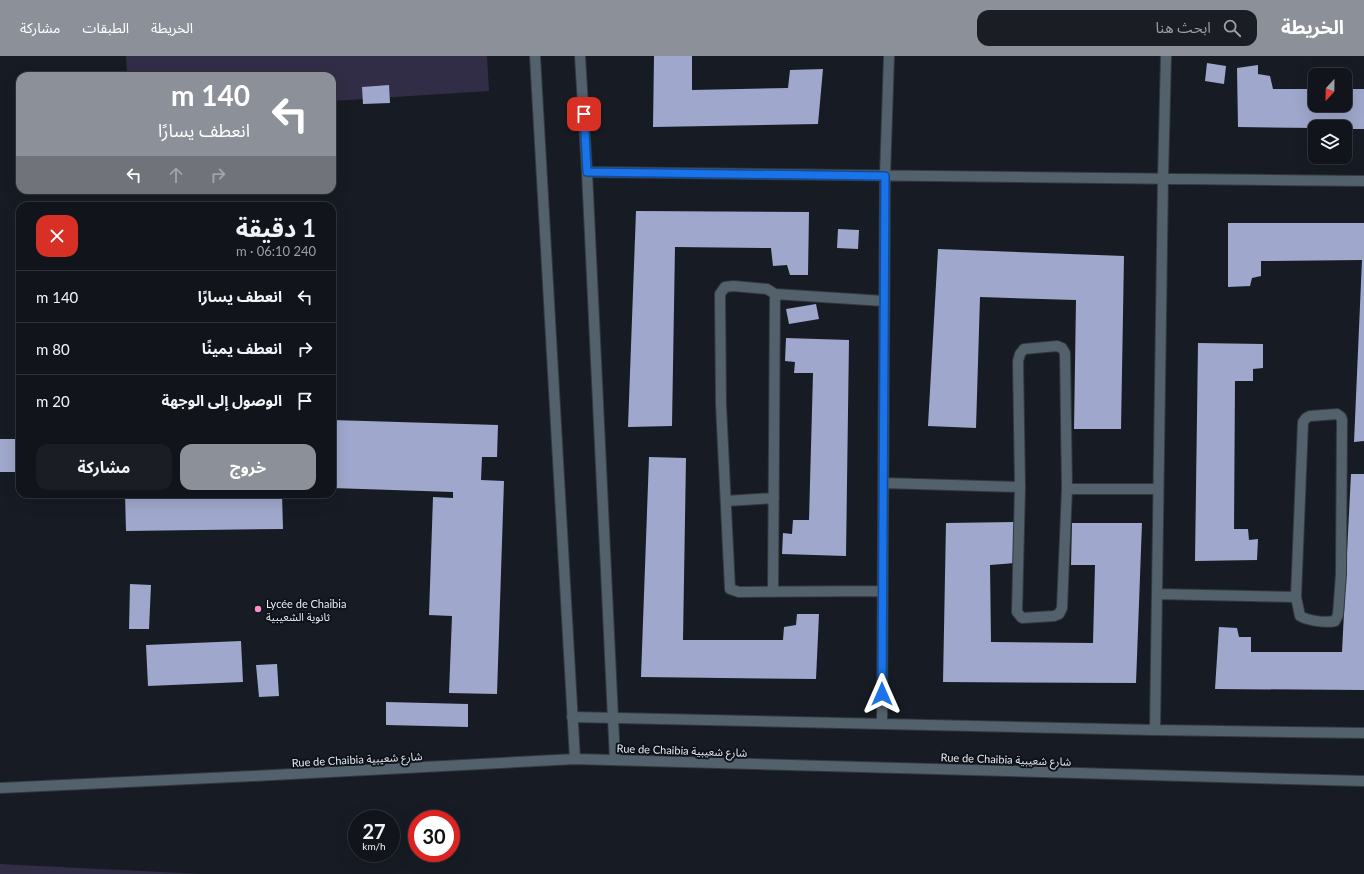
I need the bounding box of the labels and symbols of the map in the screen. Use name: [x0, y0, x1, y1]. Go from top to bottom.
north arrow: [1308, 68, 1352, 112]
pin: [567, 97, 601, 131]
place label: Lycée de Chaibia ثانوية الشعيبية: [266, 597, 346, 624]
marker: Lycée de Chaibia ثانوية الشعيبية: [253, 604, 263, 614]
position arrow: [861, 673, 903, 715]
street label: Rue de Chaibia شارع شعيبية: [616, 741, 748, 761]
street label: Rue de Chaibia شارع شعيبية: [291, 749, 423, 771]
street label: Rue de Chaibia شارع شعيبية: [940, 750, 1072, 770]
speed limit sign: 30: [408, 810, 460, 862]

